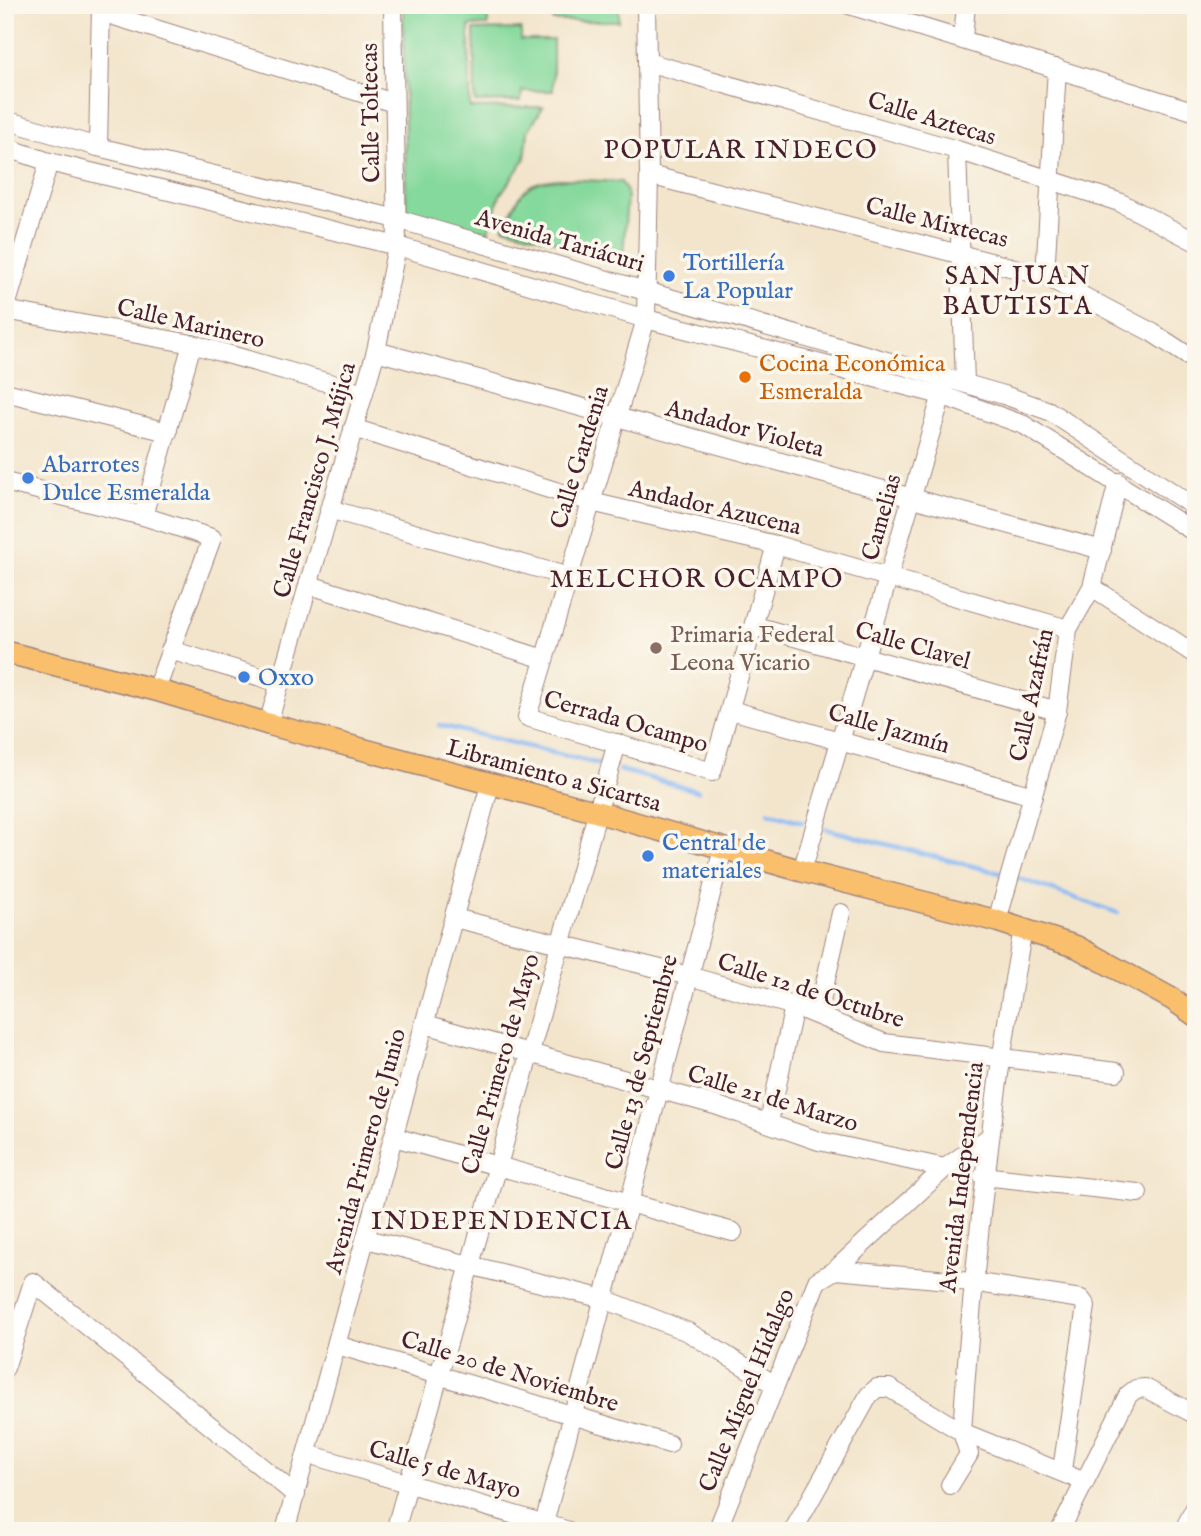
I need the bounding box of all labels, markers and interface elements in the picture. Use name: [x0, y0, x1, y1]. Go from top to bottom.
street label: Calle Toltecas: [355, 43, 388, 183]
street label: Calle Aztecas: [864, 85, 999, 154]
district label: POPULAR INDECO: [603, 134, 879, 167]
street label: Calle Mixtecas: [862, 191, 1011, 256]
street label: Avenida Tariácuri: [471, 202, 648, 280]
place label: Tortillería La Popular: [683, 248, 793, 307]
district label: SAN JUAN BAUTISTA: [942, 260, 1094, 323]
marker: Tortillería La Popular: [661, 268, 677, 284]
street label: Calle Marinero: [114, 292, 268, 357]
place label: Cocina Económica Esmeralda: [759, 349, 946, 408]
street label: Calle Francisco J. Mújica: [267, 358, 364, 602]
marker: Cocina Económica Esmeralda: [737, 369, 753, 385]
street label: Calle Gardenia: [544, 381, 617, 533]
street label: Andador Violeta: [661, 393, 828, 466]
place label: Abarrotes Dulce Esmeralda: [41, 450, 211, 509]
marker: Abarrotes Dulce Esmeralda: [20, 470, 36, 486]
street label: Camelias: [855, 470, 910, 564]
street label: Andador Azucena: [624, 473, 805, 544]
district label: MELCHOR OCAMPO: [550, 563, 844, 596]
street label: Calle Clavel: [851, 615, 974, 678]
place label: Primaria Federal Leona Vicario: [670, 620, 835, 679]
street label: Calle Azafrán: [1003, 626, 1062, 765]
marker: Primaria Federal Leona Vicario: [648, 640, 664, 656]
place label: Oxxo: [258, 663, 314, 694]
marker: Oxxo: [236, 669, 252, 685]
street label: Cerrada Ocampo: [540, 684, 711, 761]
street label: Calle Jazmín: [824, 697, 953, 762]
street label: Libramiento a Sicartsa: [443, 733, 665, 820]
place label: Central de materiales: [662, 828, 766, 887]
marker: Central de materiales: [640, 848, 656, 864]
street label: Calle 12 de Octubre: [713, 947, 908, 1036]
street label: Calle Primero de Mayo: [455, 950, 548, 1178]
street label: Calle 13 de Septiembre: [599, 951, 686, 1174]
street label: Avenida Primero de Junio: [318, 1025, 414, 1279]
street label: Calle 21 de Marzo: [683, 1059, 862, 1140]
street label: Avenida Independencia: [933, 1059, 992, 1295]
district label: INDEPENDENCIA: [371, 1205, 633, 1238]
street label: Calle Miguel Hidalgo: [692, 1284, 802, 1497]
street label: Calle 20 de Noviembre: [397, 1325, 622, 1420]
street label: Calle 5 de Mayo: [365, 1434, 524, 1507]

